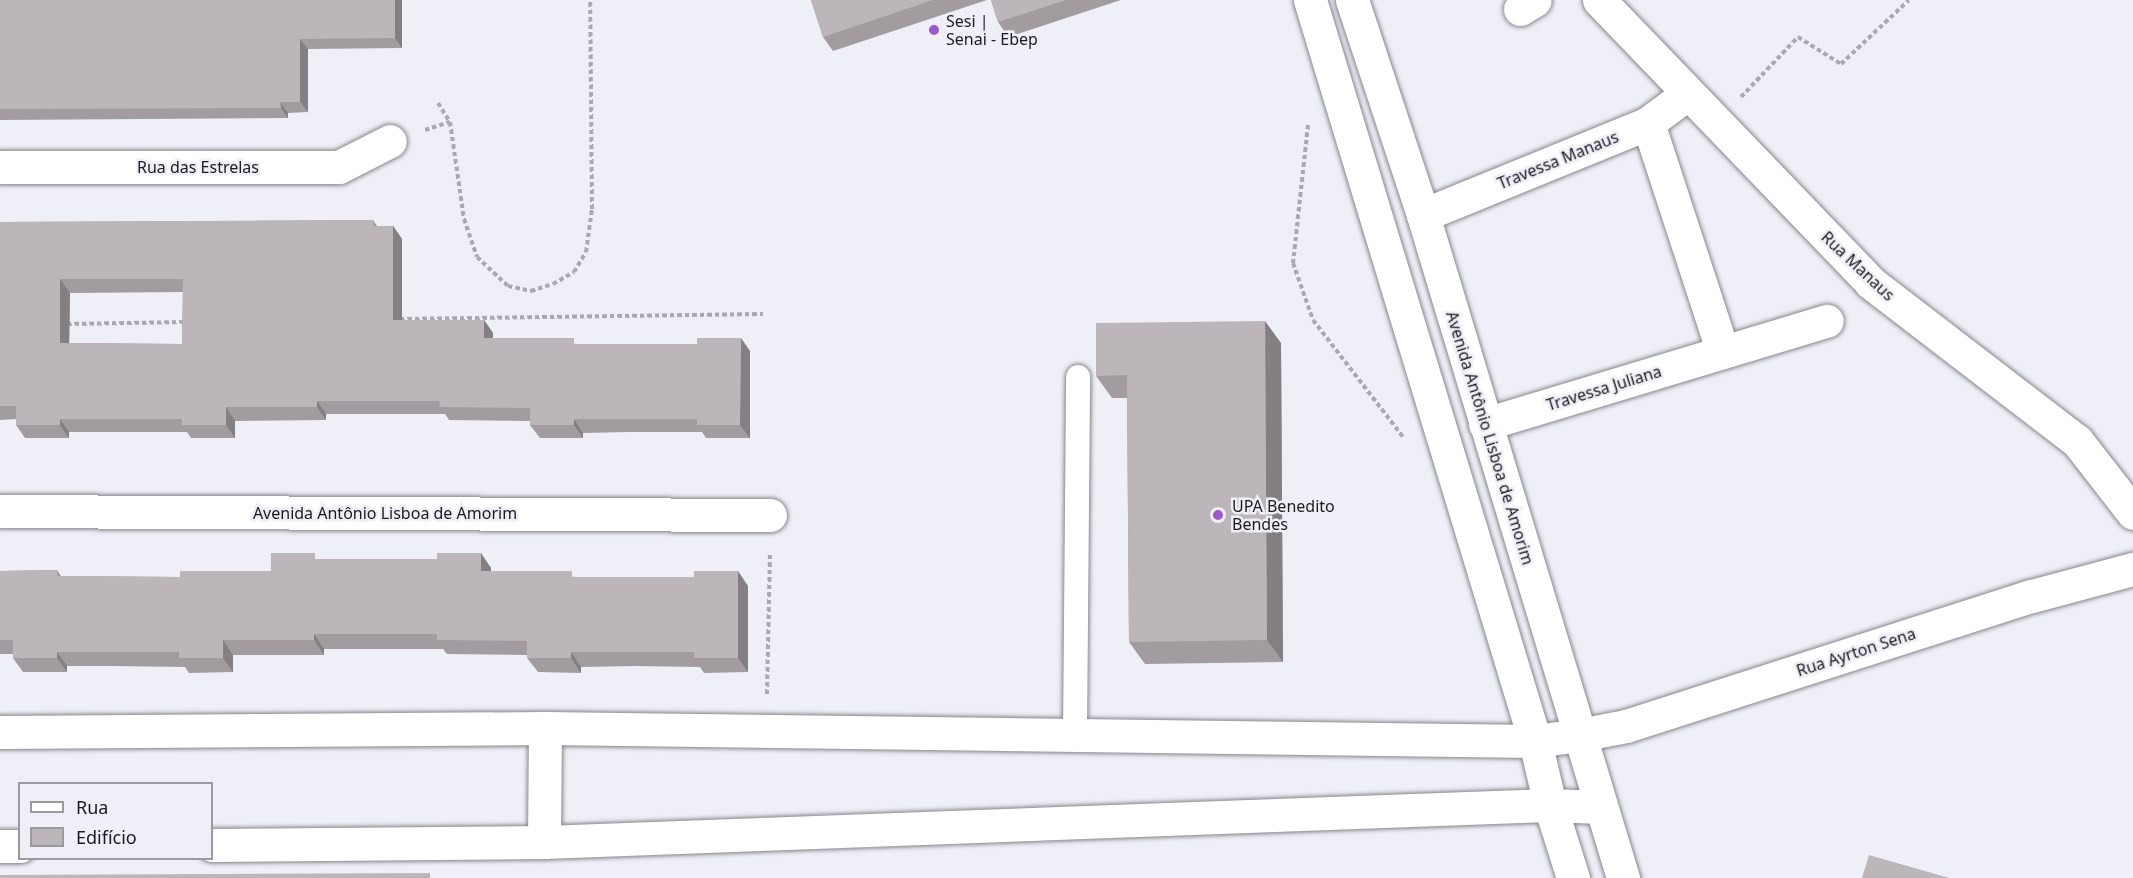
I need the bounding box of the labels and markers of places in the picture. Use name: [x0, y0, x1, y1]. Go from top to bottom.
place label: Sesi | Senai - Ebep: [946, 11, 1038, 49]
marker: Sesi | Senai - Ebep: [927, 23, 941, 37]
place label: UPA Benedito Bendes: [1232, 496, 1335, 534]
marker: UPA Benedito Bendes: [1209, 506, 1227, 524]

